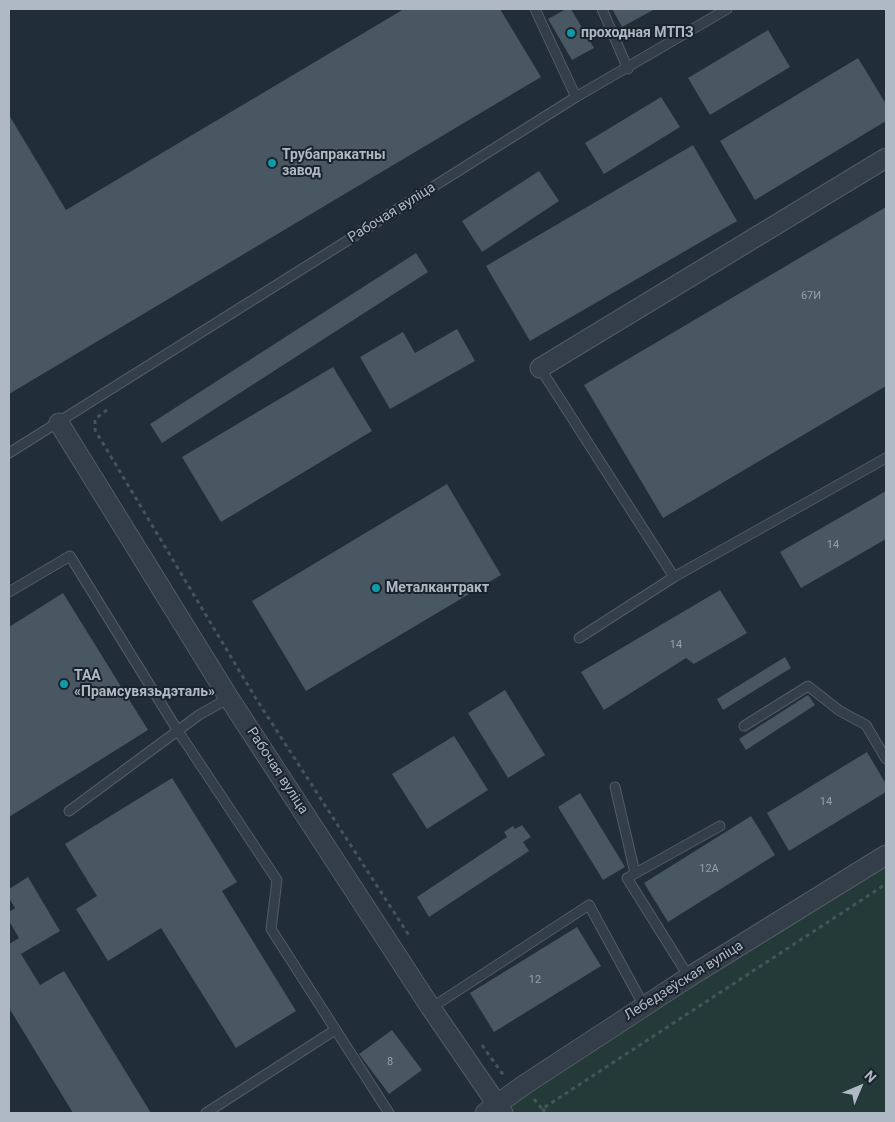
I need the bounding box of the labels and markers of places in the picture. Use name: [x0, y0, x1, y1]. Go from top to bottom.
place label: проходная МТПЗ: [581, 25, 694, 41]
marker: проходная МТПЗ: [565, 27, 577, 39]
place label: Трубапракатны завод: [282, 147, 386, 180]
marker: Трубапракатны завод: [266, 157, 278, 169]
place label: Металкантракт: [386, 580, 489, 596]
marker: Металкантракт: [370, 582, 382, 594]
place label: ТАА «Прамсувязьдэталь»: [74, 668, 215, 700]
marker: ТАА «Прамсувязьдэталь»: [58, 678, 70, 690]

